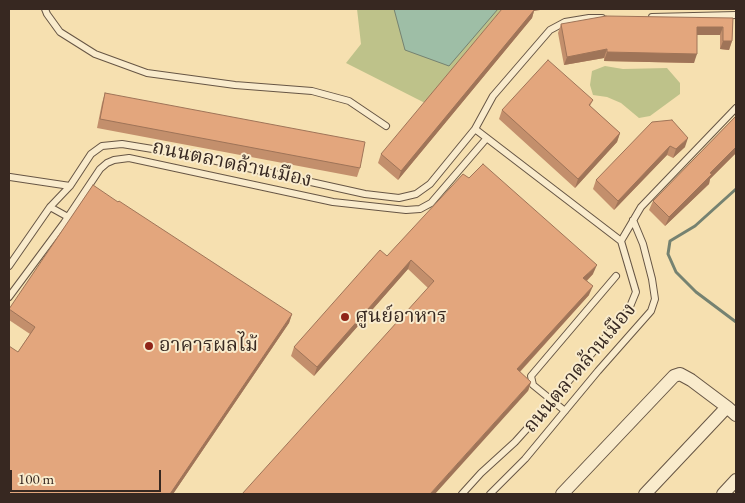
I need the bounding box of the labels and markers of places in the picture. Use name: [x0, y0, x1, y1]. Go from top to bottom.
place label: ศูนย์อาหาร: [355, 305, 447, 329]
marker: ศูนย์อาหาร: [339, 311, 351, 323]
place label: อาคารผลไม้: [159, 334, 258, 358]
marker: อาคารผลไม้: [143, 340, 155, 352]

